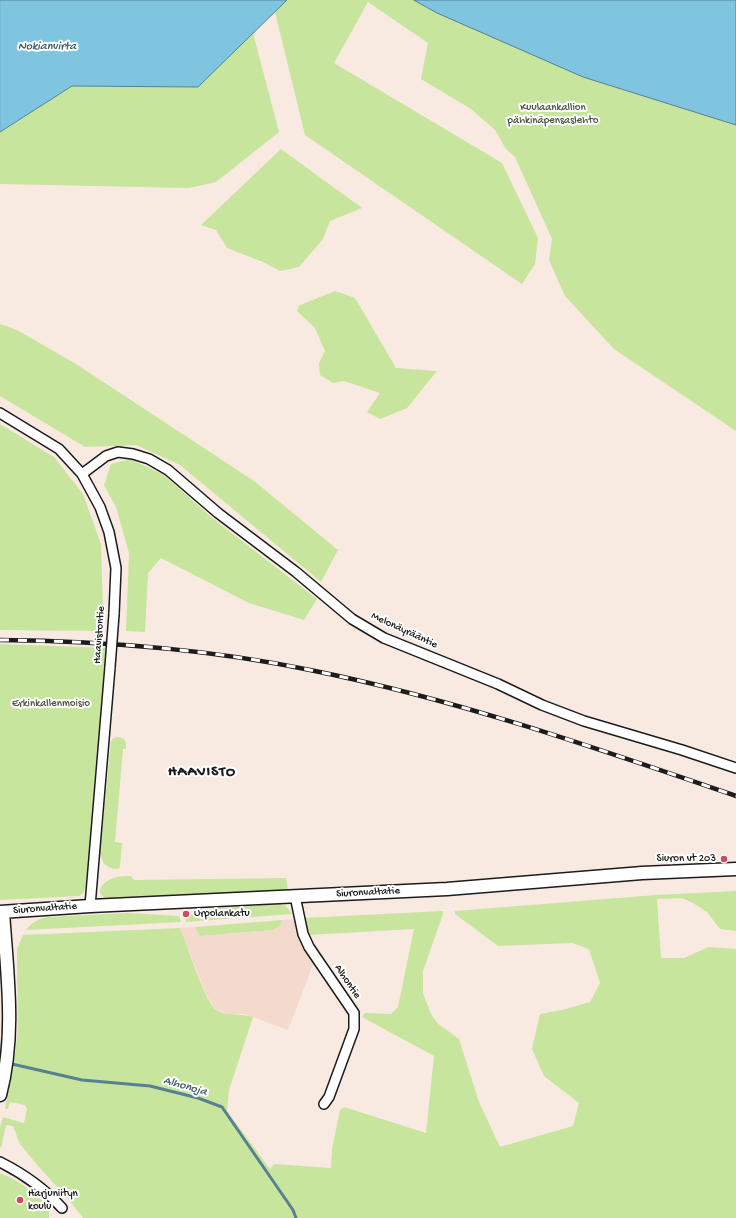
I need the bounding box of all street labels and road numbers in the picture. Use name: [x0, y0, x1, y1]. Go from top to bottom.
street label: Haavistontie: [91, 606, 109, 664]
street label: Melonäyrääntie: [369, 610, 439, 652]
street label: Siuronvaltatie: [336, 885, 400, 901]
street label: Siuronvaltatie: [13, 900, 77, 918]
street label: Alhontie: [331, 962, 363, 1002]

